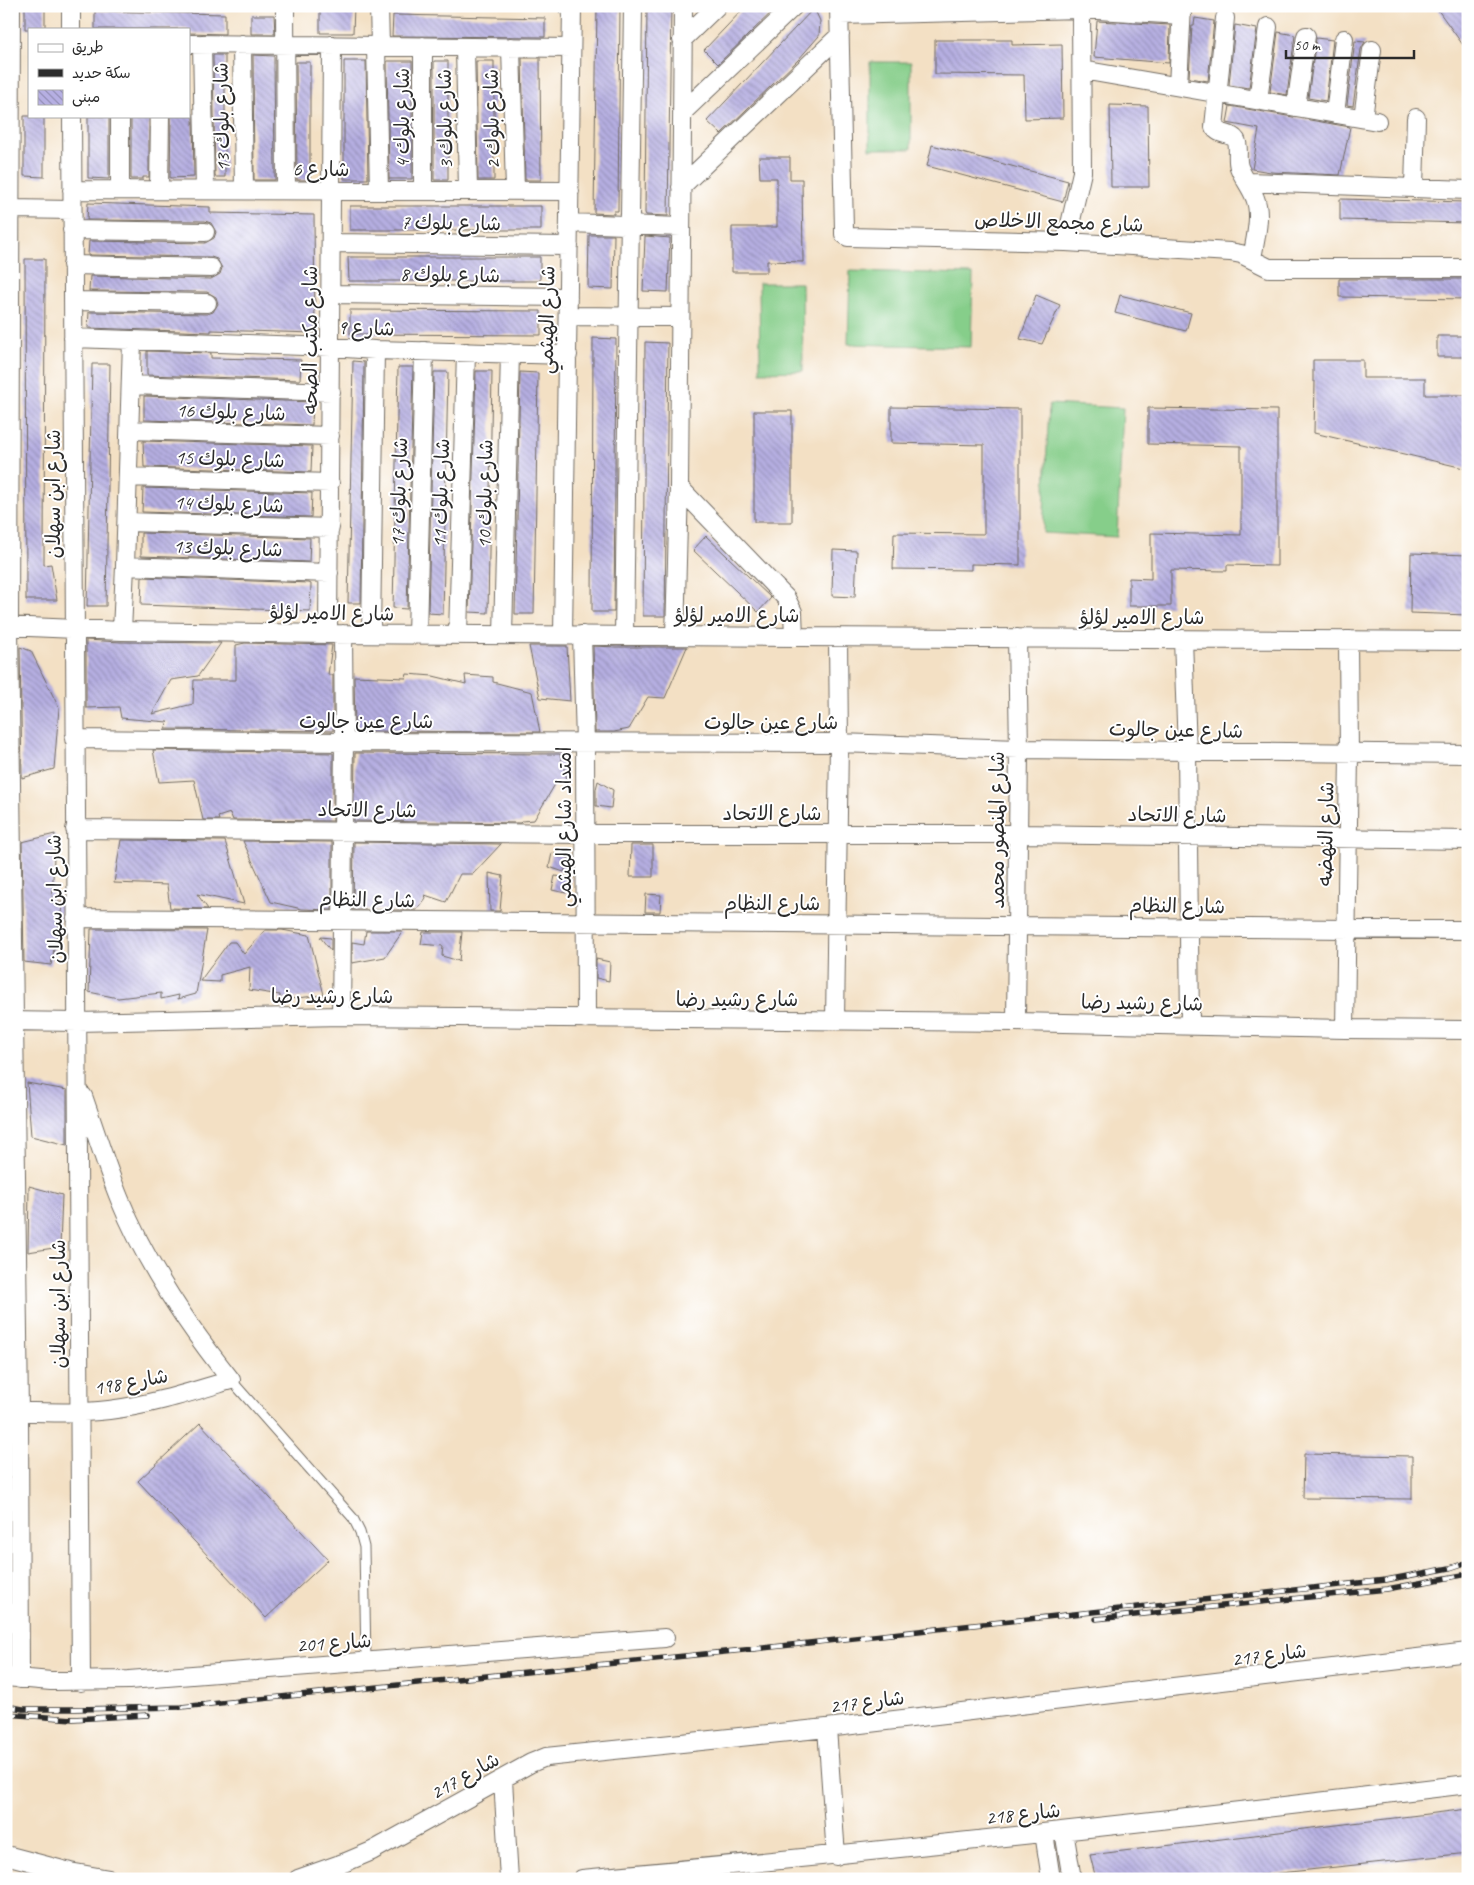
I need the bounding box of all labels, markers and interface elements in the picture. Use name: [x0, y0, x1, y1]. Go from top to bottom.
legend: [28, 28, 190, 118]
scale bar: [1286, 28, 1414, 60]
text: 50 m: [1294, 36, 1321, 55]
text: طريق: [72, 38, 104, 57]
street label: شارع بلوك 13: [209, 62, 236, 172]
text: سكة حديد: [72, 64, 131, 83]
street label: شارع بلوك 4: [390, 68, 416, 168]
street label: شارع بلوك 3: [432, 69, 459, 169]
street label: شارع بلوك 2: [479, 69, 506, 169]
text: مبنى: [72, 88, 100, 107]
street label: شارع 6: [292, 157, 350, 183]
street label: شارع مجمع الاخلاص: [974, 207, 1144, 239]
street label: شارع بلوك 7: [401, 210, 501, 237]
street label: شارع بلوك 8: [400, 262, 500, 289]
street label: شارع مكتب الصحه: [298, 266, 324, 414]
street label: شارع الهيثمي: [534, 266, 565, 375]
street label: شارع 9: [337, 315, 395, 342]
street label: شارع بلوك 16: [176, 398, 286, 427]
street label: شارع ابن سهلان: [41, 429, 67, 559]
street label: شارع بلوك 17: [385, 437, 414, 547]
street label: شارع بلوك 11: [427, 438, 456, 548]
street label: شارع بلوك 10: [472, 439, 499, 549]
street label: شارع بلوك 15: [175, 445, 285, 474]
street label: شارع بلوك 14: [174, 490, 284, 519]
street label: شارع بلوك 13: [173, 534, 283, 563]
street label: شارع الامير لؤلؤ: [267, 599, 395, 628]
street label: شارع الامير لؤلؤ: [673, 603, 799, 629]
street label: شارع الامير لؤلؤ: [1078, 605, 1204, 631]
street label: شارع عين جالوت: [299, 709, 433, 735]
street label: شارع عين جالوت: [704, 710, 838, 736]
street label: شارع عين جالوت: [1109, 716, 1243, 745]
street label: امتداد شارع الهيثمي: [552, 747, 582, 907]
street label: شارع المنصور محمد: [985, 751, 1011, 909]
street label: شارع النهضه: [1313, 782, 1340, 886]
street label: شارع الاتحاد: [317, 797, 417, 824]
street label: شارع الاتحاد: [723, 801, 821, 827]
street label: شارع الاتحاد: [1127, 802, 1227, 829]
street label: شارع ابن سهلان: [41, 834, 70, 964]
street label: شارع النظام: [319, 887, 415, 916]
street label: شارع النظام: [724, 891, 820, 919]
street label: شارع النظام: [1129, 893, 1225, 922]
street label: شارع رشيد رضا: [271, 984, 393, 1010]
street label: شارع رشيد رضا: [676, 987, 798, 1013]
street label: شارع رشيد رضا: [1081, 989, 1203, 1018]
street label: شارع ابن سهلان: [46, 1239, 72, 1369]
street label: شارع 198: [92, 1363, 170, 1402]
street label: شارع 201: [296, 1628, 372, 1659]
street label: شارع 217: [1230, 1638, 1308, 1673]
street label: شارع 217: [828, 1685, 906, 1720]
street label: شارع 217: [426, 1747, 504, 1806]
street label: شارع 218: [984, 1798, 1062, 1831]

